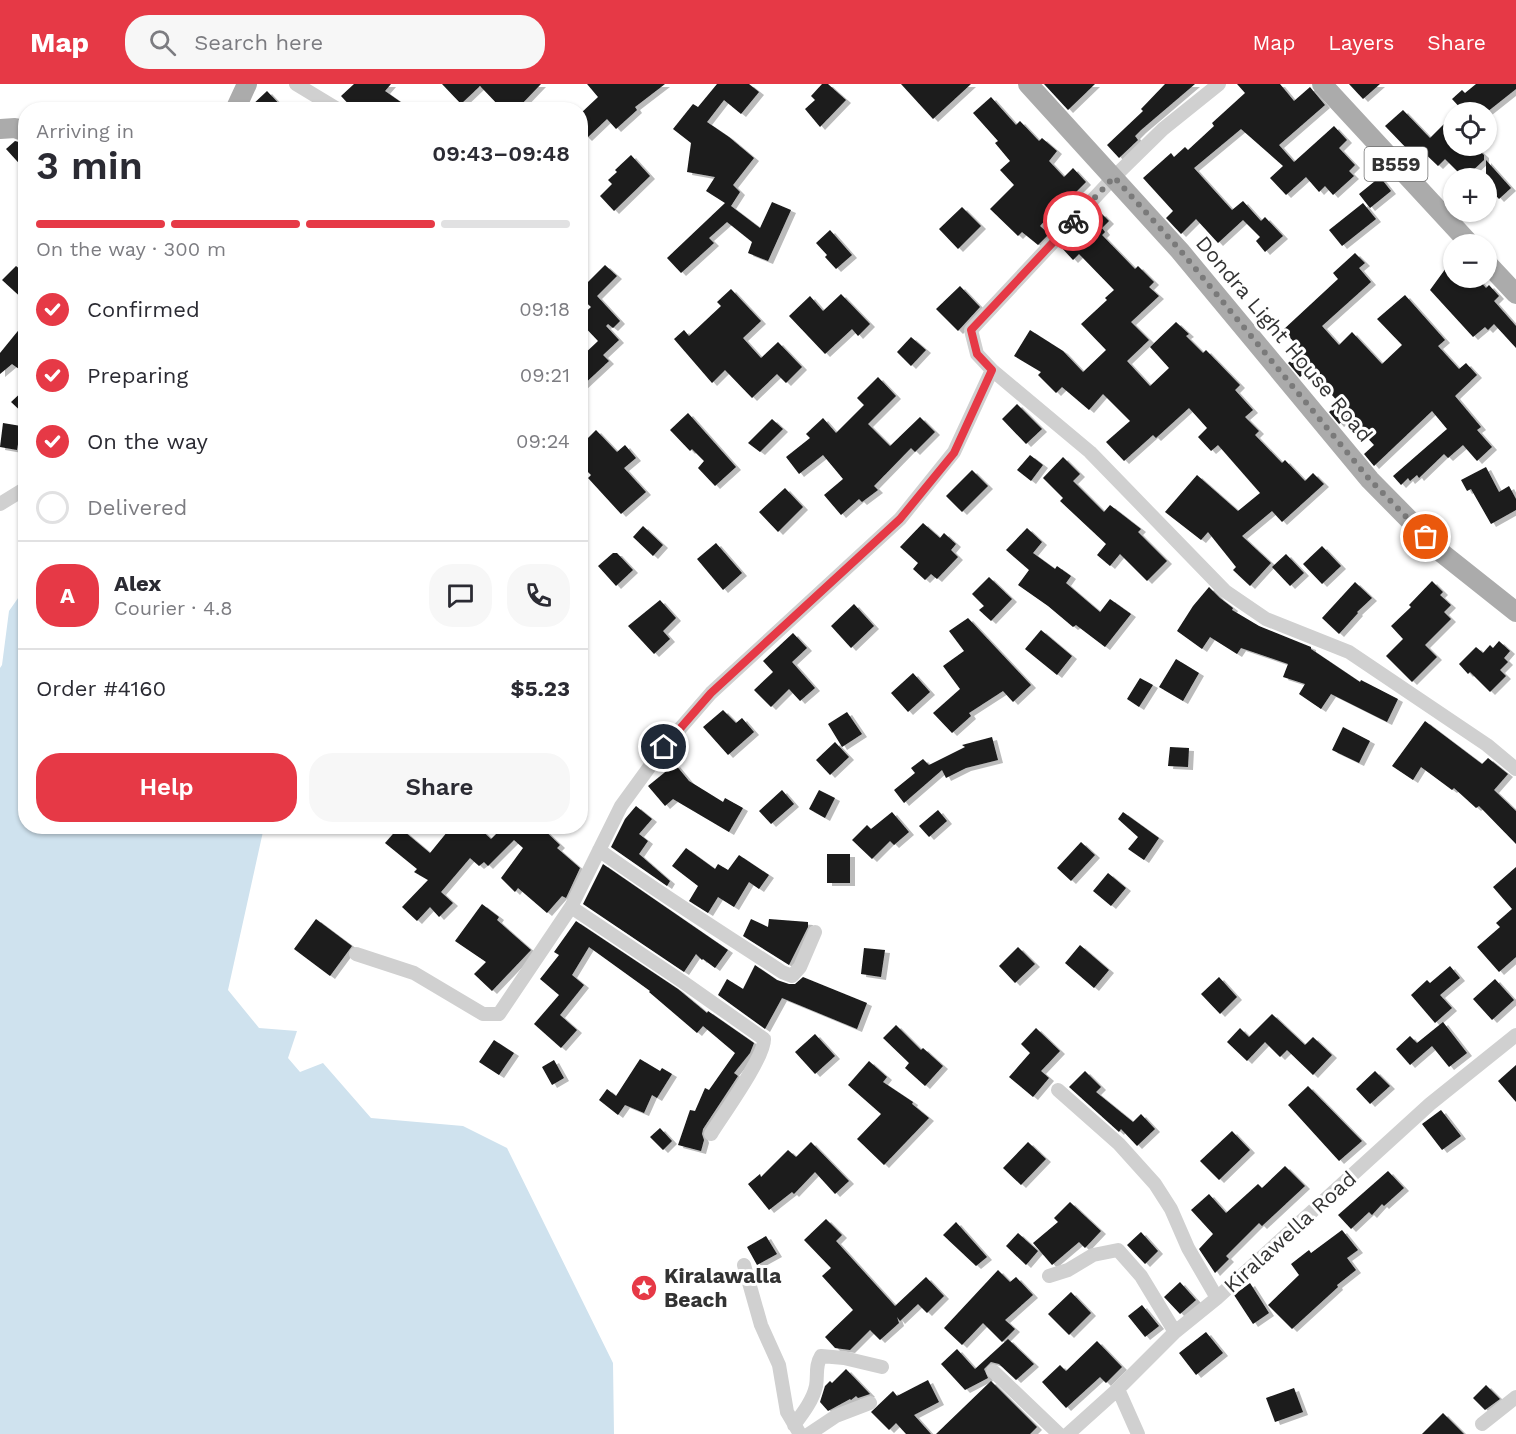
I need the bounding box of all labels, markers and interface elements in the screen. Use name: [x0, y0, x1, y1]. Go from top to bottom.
search box: [125, 15, 545, 69]
text: Map: [30, 26, 89, 59]
icon: search: [146, 26, 179, 59]
text: Search here: [194, 30, 323, 55]
text: Map: [1252, 30, 1295, 55]
text: Layers: [1328, 30, 1394, 55]
text: Share: [1427, 30, 1486, 55]
map controls: [1443, 102, 1497, 288]
button: locate: [1443, 102, 1497, 156]
text: Arriving in: [36, 119, 134, 143]
text: 09:43–09:48: [432, 141, 570, 166]
text: 3 min: [36, 143, 143, 188]
road number: B559: [1364, 147, 1428, 181]
button: +: [1443, 168, 1497, 222]
courier: [1043, 191, 1103, 251]
icon: bike: [1057, 205, 1090, 238]
street label: Dondra Light House Road: [1191, 231, 1378, 447]
button: −: [1443, 234, 1497, 288]
text: On the way · 300 m: [36, 237, 226, 261]
icon: check: [36, 293, 69, 326]
text: Confirmed: [87, 297, 200, 322]
text: 09:18: [519, 297, 570, 321]
icon: check: [36, 359, 69, 392]
text: Preparing: [87, 363, 188, 388]
text: 09:21: [520, 363, 570, 387]
icon: check: [36, 425, 69, 458]
text: On the way: [87, 429, 208, 454]
text: 09:24: [516, 429, 570, 453]
text: Delivered: [87, 495, 187, 520]
pin: [1400, 511, 1451, 562]
icon: bag: [1409, 520, 1442, 553]
button: chat: [429, 564, 492, 627]
button: phone: [507, 564, 570, 627]
text: Alex: [114, 571, 161, 596]
text: A: [60, 583, 75, 608]
text: Courier · 4.8: [114, 596, 233, 620]
text: Order #4160: [36, 676, 166, 701]
text: $5.23: [511, 676, 570, 701]
pin: [638, 721, 689, 772]
icon: home: [647, 730, 680, 763]
button: Help: [36, 753, 297, 822]
button: Share: [309, 753, 570, 822]
street label: Kiralawella Road: [1218, 1166, 1361, 1298]
place label: Kiralawalla Beach: [664, 1263, 782, 1312]
place icon: Kiralawalla Beach: [629, 1273, 659, 1303]

